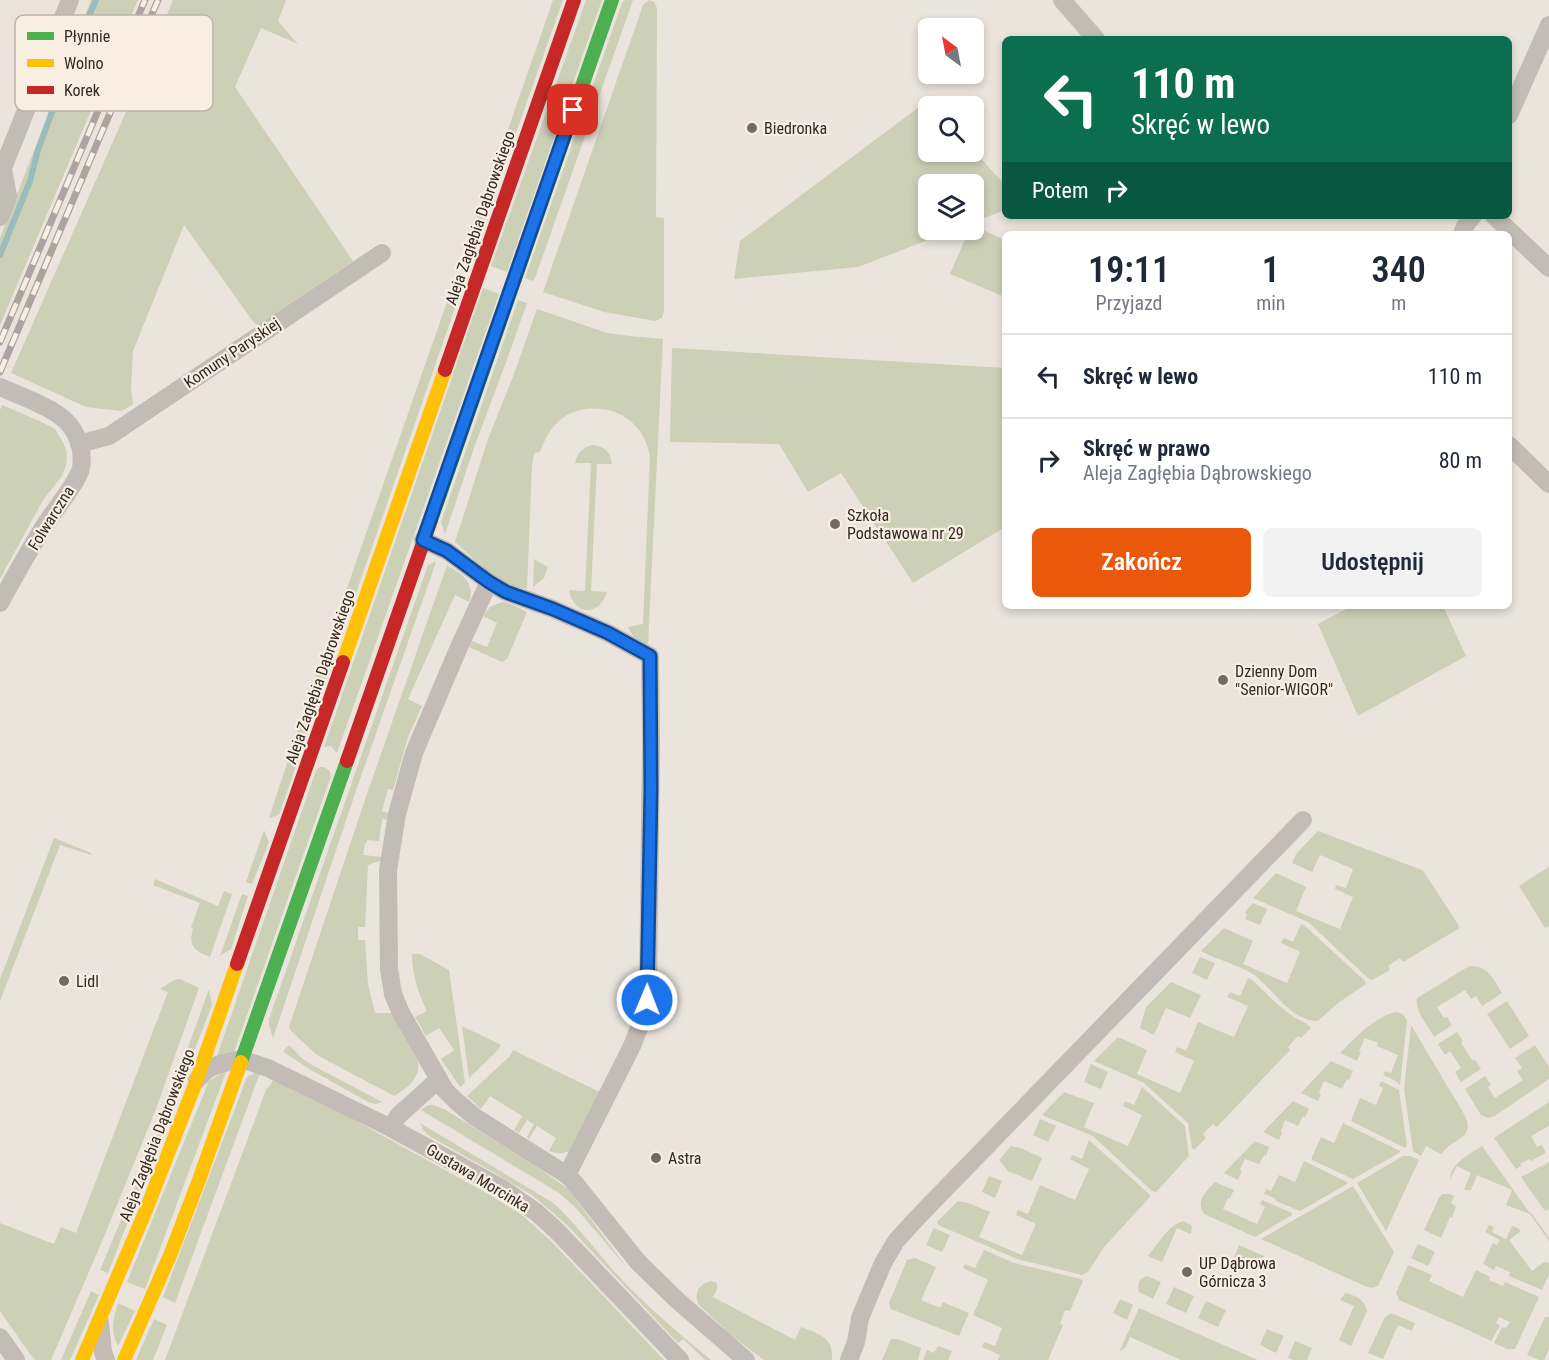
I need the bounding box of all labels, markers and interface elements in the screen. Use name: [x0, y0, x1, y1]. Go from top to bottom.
legend: [15, 15, 213, 111]
north arrow: [918, 18, 984, 84]
map controls: [918, 18, 984, 240]
text: Płynnie: [64, 27, 110, 46]
text: Wolno: [64, 54, 103, 73]
text: 110 m: [1131, 59, 1236, 108]
icon: left: [1032, 60, 1110, 138]
text: Korek: [64, 81, 101, 100]
pin: [547, 84, 598, 135]
icon: arrive: [556, 93, 589, 126]
button: search: [918, 96, 984, 162]
text: Skręć w lewo: [1131, 109, 1270, 141]
place label: Biedronka: [764, 119, 827, 138]
marker: Biedronka: [745, 121, 759, 135]
street label: Aleja Zagłębia Dąbrowskiego: [441, 128, 519, 308]
button: layers: [918, 174, 984, 240]
icon: right: [1100, 174, 1133, 207]
text: Potem: [1032, 178, 1088, 203]
text: 19:11: [1088, 249, 1170, 291]
text: 1: [1262, 249, 1280, 291]
text: 340: [1372, 249, 1426, 291]
text: Przyjazd: [1096, 291, 1163, 315]
text: min: [1256, 291, 1285, 315]
text: m: [1391, 291, 1406, 315]
street label: Komuny Paryskiej: [180, 314, 284, 392]
icon: left: [1032, 360, 1065, 393]
text: Skręć w lewo: [1083, 364, 1198, 389]
text: 110 m: [1428, 364, 1482, 389]
text: Skręć w prawo: [1083, 436, 1210, 461]
icon: right: [1032, 444, 1065, 477]
text: 80 m: [1439, 448, 1482, 473]
text: Aleja Zagłębia Dąbrowskiego: [1083, 461, 1312, 485]
street label: Folwarczna: [24, 482, 78, 554]
place label: Szkoła Podstawowa nr 29: [847, 506, 964, 543]
marker: Szkoła Podstawowa nr 29: [828, 517, 842, 531]
button: Zakończ: [1032, 528, 1251, 597]
button: Udostępnij: [1263, 528, 1482, 597]
street label: Aleja Zagłębia Dąbrowskiego: [281, 587, 359, 767]
place label: Dzienny Dom "Senior-WIGOR": [1235, 662, 1333, 699]
marker: Dzienny Dom "Senior-WIGOR": [1216, 673, 1230, 687]
position arrow: [615, 968, 679, 1032]
place label: Lidl: [76, 972, 99, 991]
marker: Lidl: [57, 974, 71, 988]
street label: Aleja Zagłębia Dąbrowskiego: [115, 1046, 199, 1224]
street label: Gustawa Morcinka: [423, 1140, 533, 1216]
place label: Astra: [668, 1149, 701, 1168]
marker: Astra: [649, 1151, 663, 1165]
place label: UP Dąbrowa Górnicza 3: [1199, 1254, 1276, 1291]
marker: UP Dąbrowa Górnicza 3: [1180, 1265, 1194, 1279]

